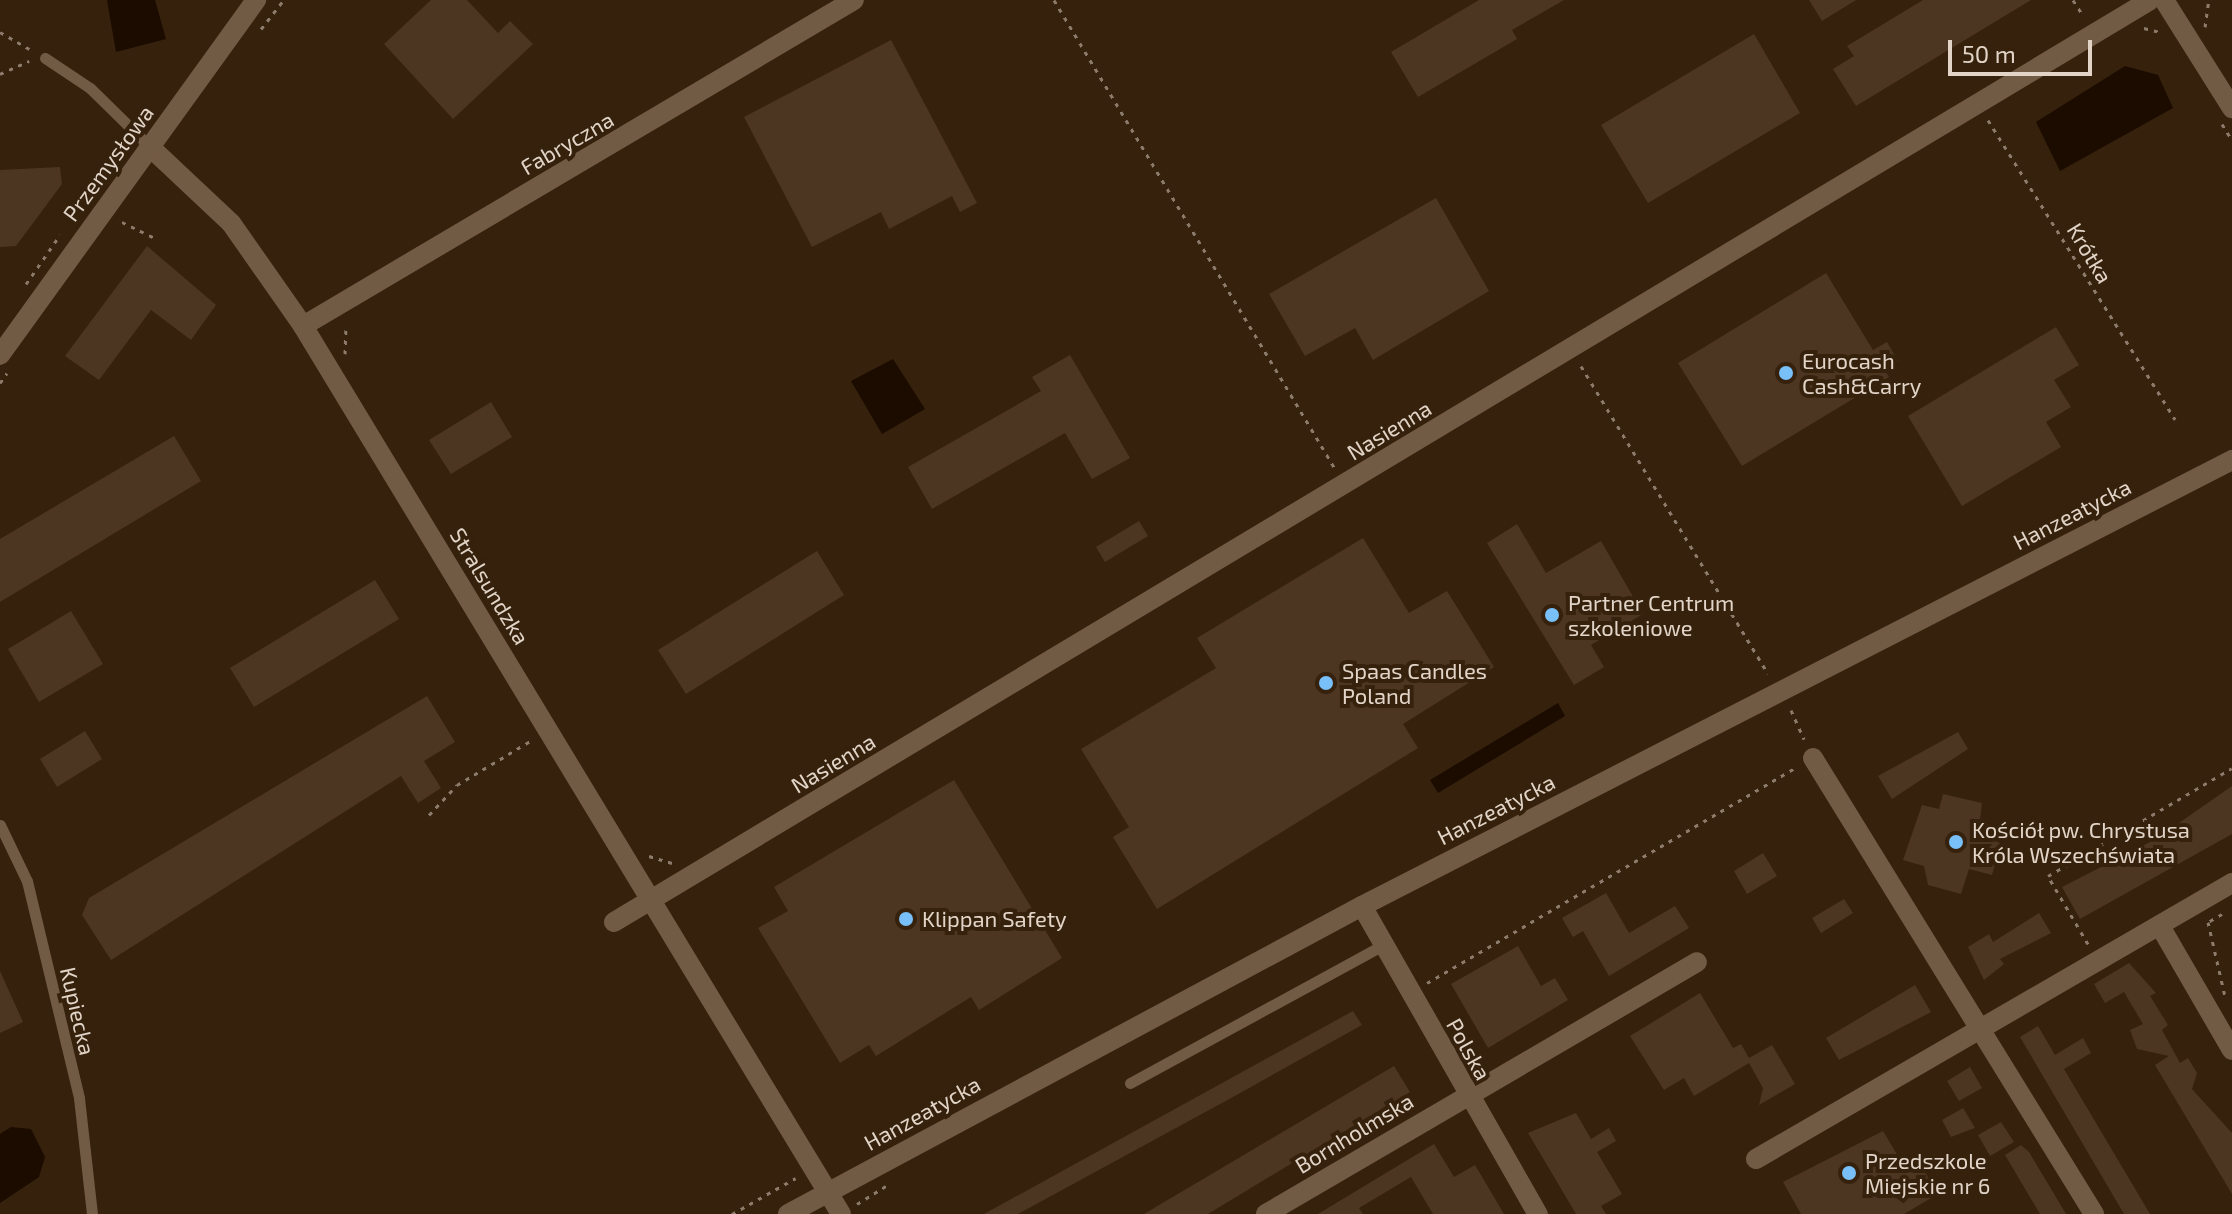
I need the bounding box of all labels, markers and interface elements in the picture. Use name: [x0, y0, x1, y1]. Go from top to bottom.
scale bar: [1952, 24, 2096, 74]
text: 50 m: [1962, 39, 2016, 68]
street label: Przemysłowa: [57, 100, 159, 226]
street label: Fabryczna: [516, 106, 618, 180]
street label: Krótka: [2062, 218, 2118, 288]
place label: Eurocash Cash&Carry: [1802, 347, 1921, 398]
marker: Eurocash Cash&Carry: [1777, 364, 1795, 382]
street label: Nasienna: [1342, 395, 1436, 465]
street label: Hanzeatycka: [2009, 473, 2135, 555]
street label: Stralsundzka: [445, 523, 535, 649]
place label: Partner Centrum szkoleniowe: [1568, 589, 1735, 640]
marker: Partner Centrum szkoleniowe: [1543, 606, 1561, 624]
place label: Spaas Candles Poland: [1342, 657, 1487, 708]
marker: Spaas Candles Poland: [1317, 674, 1335, 692]
street label: Nasienna: [786, 728, 880, 798]
street label: Hanzeatycka: [1433, 768, 1559, 850]
place label: Kościół pw. Chrystusa Króla Wszechświata: [1972, 816, 2191, 868]
marker: Kościół pw. Chrystusa Króla Wszechświata: [1947, 833, 1965, 851]
place label: Klippan Safety: [922, 906, 1067, 932]
marker: Klippan Safety: [897, 910, 915, 928]
street label: Kupiecka: [55, 964, 101, 1058]
street label: Polska: [1441, 1014, 1497, 1084]
street label: Hanzeatycka: [859, 1070, 985, 1156]
street label: Bornholmska: [1290, 1087, 1418, 1179]
place label: Przedszkole Miejskie nr 6: [1865, 1147, 1991, 1198]
marker: Przedszkole Miejskie nr 6: [1840, 1164, 1858, 1182]

